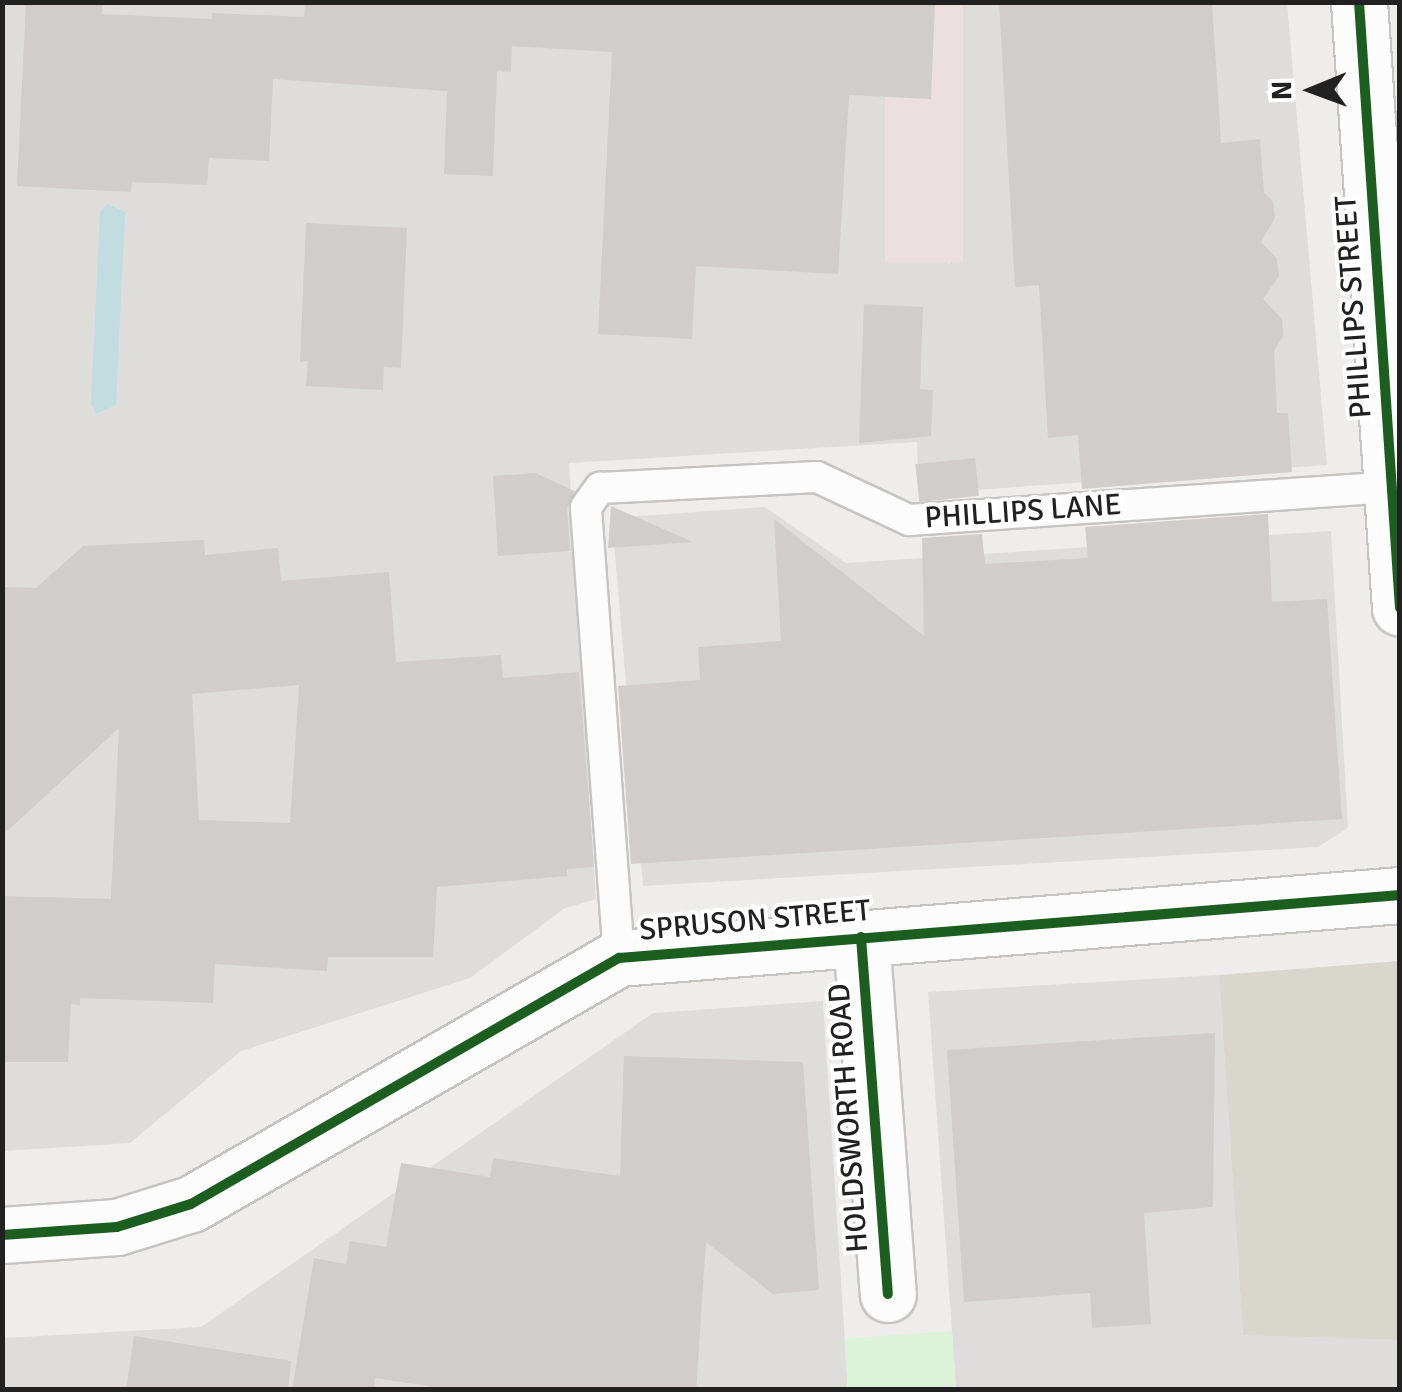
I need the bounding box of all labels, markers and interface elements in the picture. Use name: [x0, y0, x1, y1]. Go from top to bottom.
north arrow: [1262, 40, 1362, 140]
text: N: [1265, 80, 1299, 101]
street label: PHILLIPS STREET: [1328, 194, 1380, 420]
street label: PHILLIPS LANE: [924, 487, 1122, 537]
street label: SPRUSON STREET: [638, 893, 872, 949]
street label: HOLDSWORTH ROAD: [822, 982, 876, 1254]

